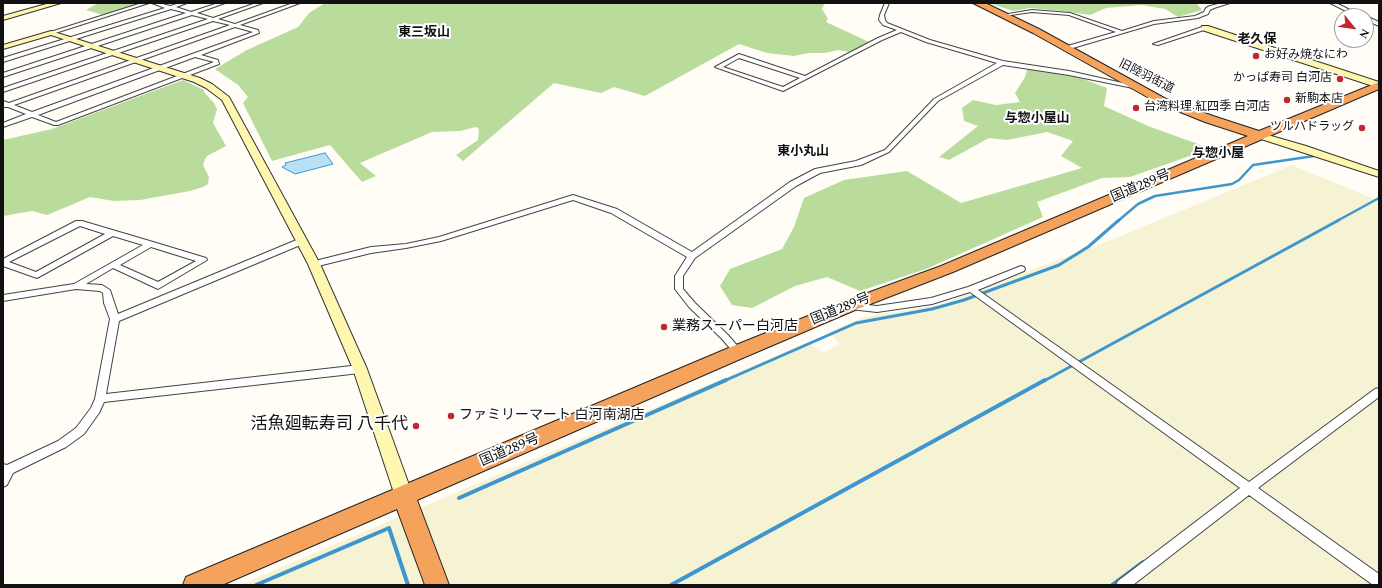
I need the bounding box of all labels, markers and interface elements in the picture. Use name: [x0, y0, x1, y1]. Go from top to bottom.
north arrow: [1334, 8, 1374, 48]
district label: 東三坂山: [398, 25, 450, 41]
text: N: [1354, 26, 1374, 42]
district label: 老久保: [1238, 32, 1276, 48]
place label: お好み焼なにわ: [1264, 49, 1348, 63]
marker: お好み焼なにわ: [1251, 51, 1261, 61]
street label: 旧陸羽街道: [1116, 57, 1176, 97]
place label: かっぱ寿司 白河店: [1233, 72, 1332, 86]
marker: かっぱ寿司 白河店: [1335, 74, 1345, 84]
place label: 新駒本店: [1295, 93, 1343, 107]
marker: 新駒本店: [1282, 95, 1292, 105]
place label: 台湾料理 紅四季 白河店: [1144, 101, 1270, 115]
marker: 台湾料理 紅四季 白河店: [1131, 103, 1141, 113]
district label: 与惣小屋山: [1005, 111, 1069, 127]
place label: ツルハドラッグ: [1270, 121, 1354, 135]
marker: ツルハドラッグ: [1357, 123, 1367, 133]
district label: 東小丸山: [777, 144, 829, 160]
district label: 与惣小屋: [1192, 146, 1244, 162]
street label: 国道289号: [1109, 167, 1173, 207]
street label: 国道289号: [809, 290, 873, 330]
place label: 業務スーパー白河店: [672, 319, 798, 335]
marker: 業務スーパー白河店: [659, 322, 669, 332]
place label: ファミリーマート 白河南湖店: [459, 408, 644, 424]
marker: ファミリーマート 白河南湖店: [446, 411, 456, 421]
place label: 活魚廻転寿司 八千代: [251, 416, 408, 436]
marker: 活魚廻転寿司 八千代: [411, 421, 421, 431]
street label: 国道289号: [478, 431, 542, 471]

